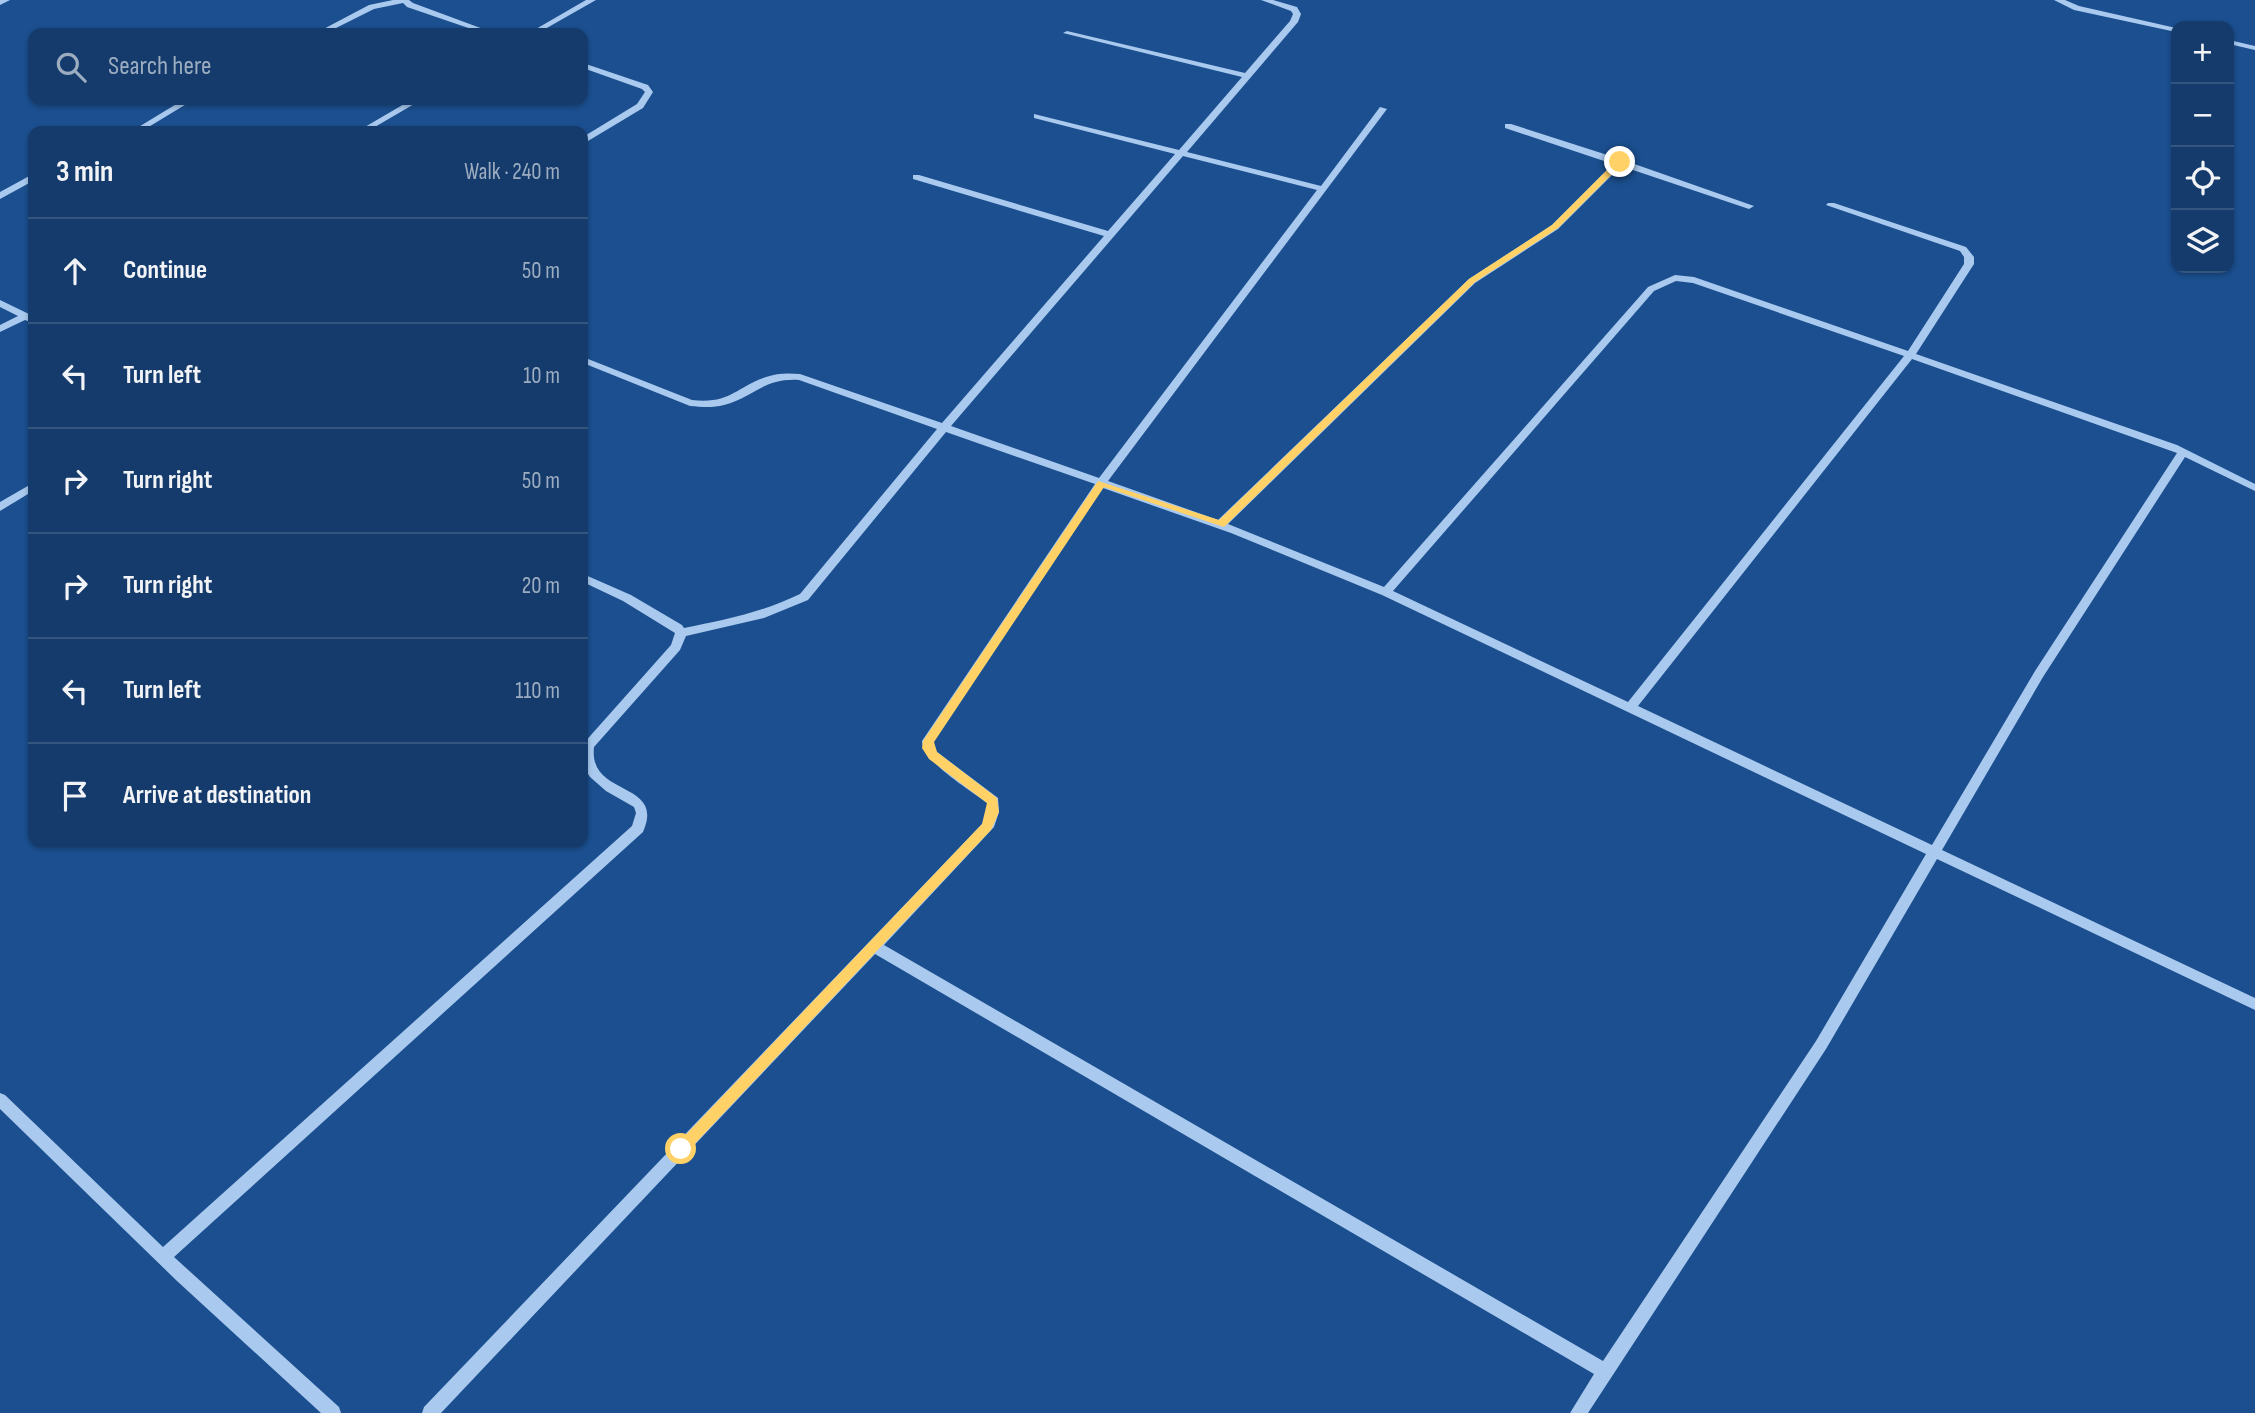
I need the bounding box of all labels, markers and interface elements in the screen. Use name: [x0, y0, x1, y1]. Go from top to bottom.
map controls: [2171, 21, 2234, 273]
button: +: [2171, 21, 2234, 84]
search box: [28, 28, 588, 105]
icon: search: [52, 48, 90, 86]
text: Search here: [108, 51, 211, 82]
button: −: [2171, 84, 2234, 147]
route end: [1604, 146, 1635, 177]
button: locate: [2171, 147, 2234, 210]
text: 3 min: [56, 154, 113, 190]
text: Walk · 240 m: [464, 158, 560, 186]
button: layers: [2171, 210, 2234, 273]
icon: ahead: [56, 252, 94, 290]
text: Continue: [123, 255, 207, 286]
text: 50 m: [522, 257, 560, 285]
icon: left: [56, 357, 94, 395]
text: Turn left: [123, 360, 201, 391]
text: 10 m: [523, 362, 560, 390]
icon: right: [56, 462, 94, 500]
text: Turn right: [123, 465, 212, 496]
text: 50 m: [522, 467, 560, 495]
icon: right: [56, 567, 94, 605]
text: Turn right: [123, 570, 212, 601]
text: 20 m: [522, 572, 560, 600]
icon: left: [56, 672, 94, 710]
text: Turn left: [123, 675, 201, 706]
text: 110 m: [515, 677, 560, 705]
icon: arrive: [56, 777, 94, 815]
text: Arrive at destination: [123, 780, 311, 811]
route start: [665, 1133, 696, 1164]

